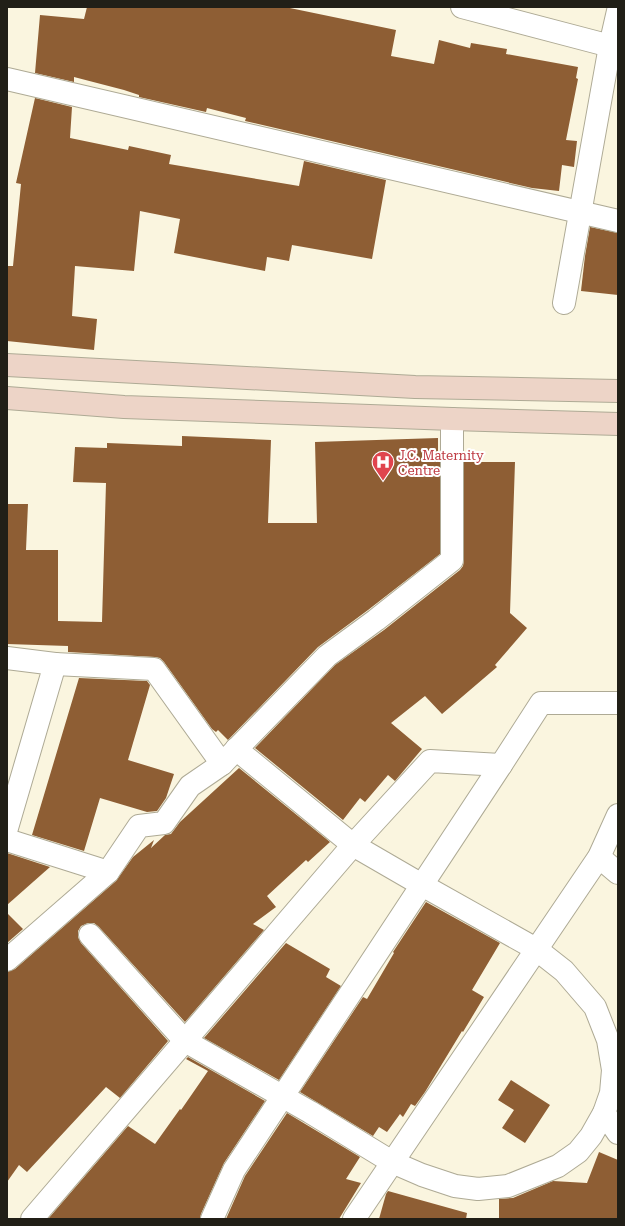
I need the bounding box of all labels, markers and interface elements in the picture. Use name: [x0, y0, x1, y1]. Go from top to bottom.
place label: J.C. Maternity Centre: [398, 448, 484, 478]
hospital icon: J.C. Maternity Centre: [370, 449, 396, 482]

